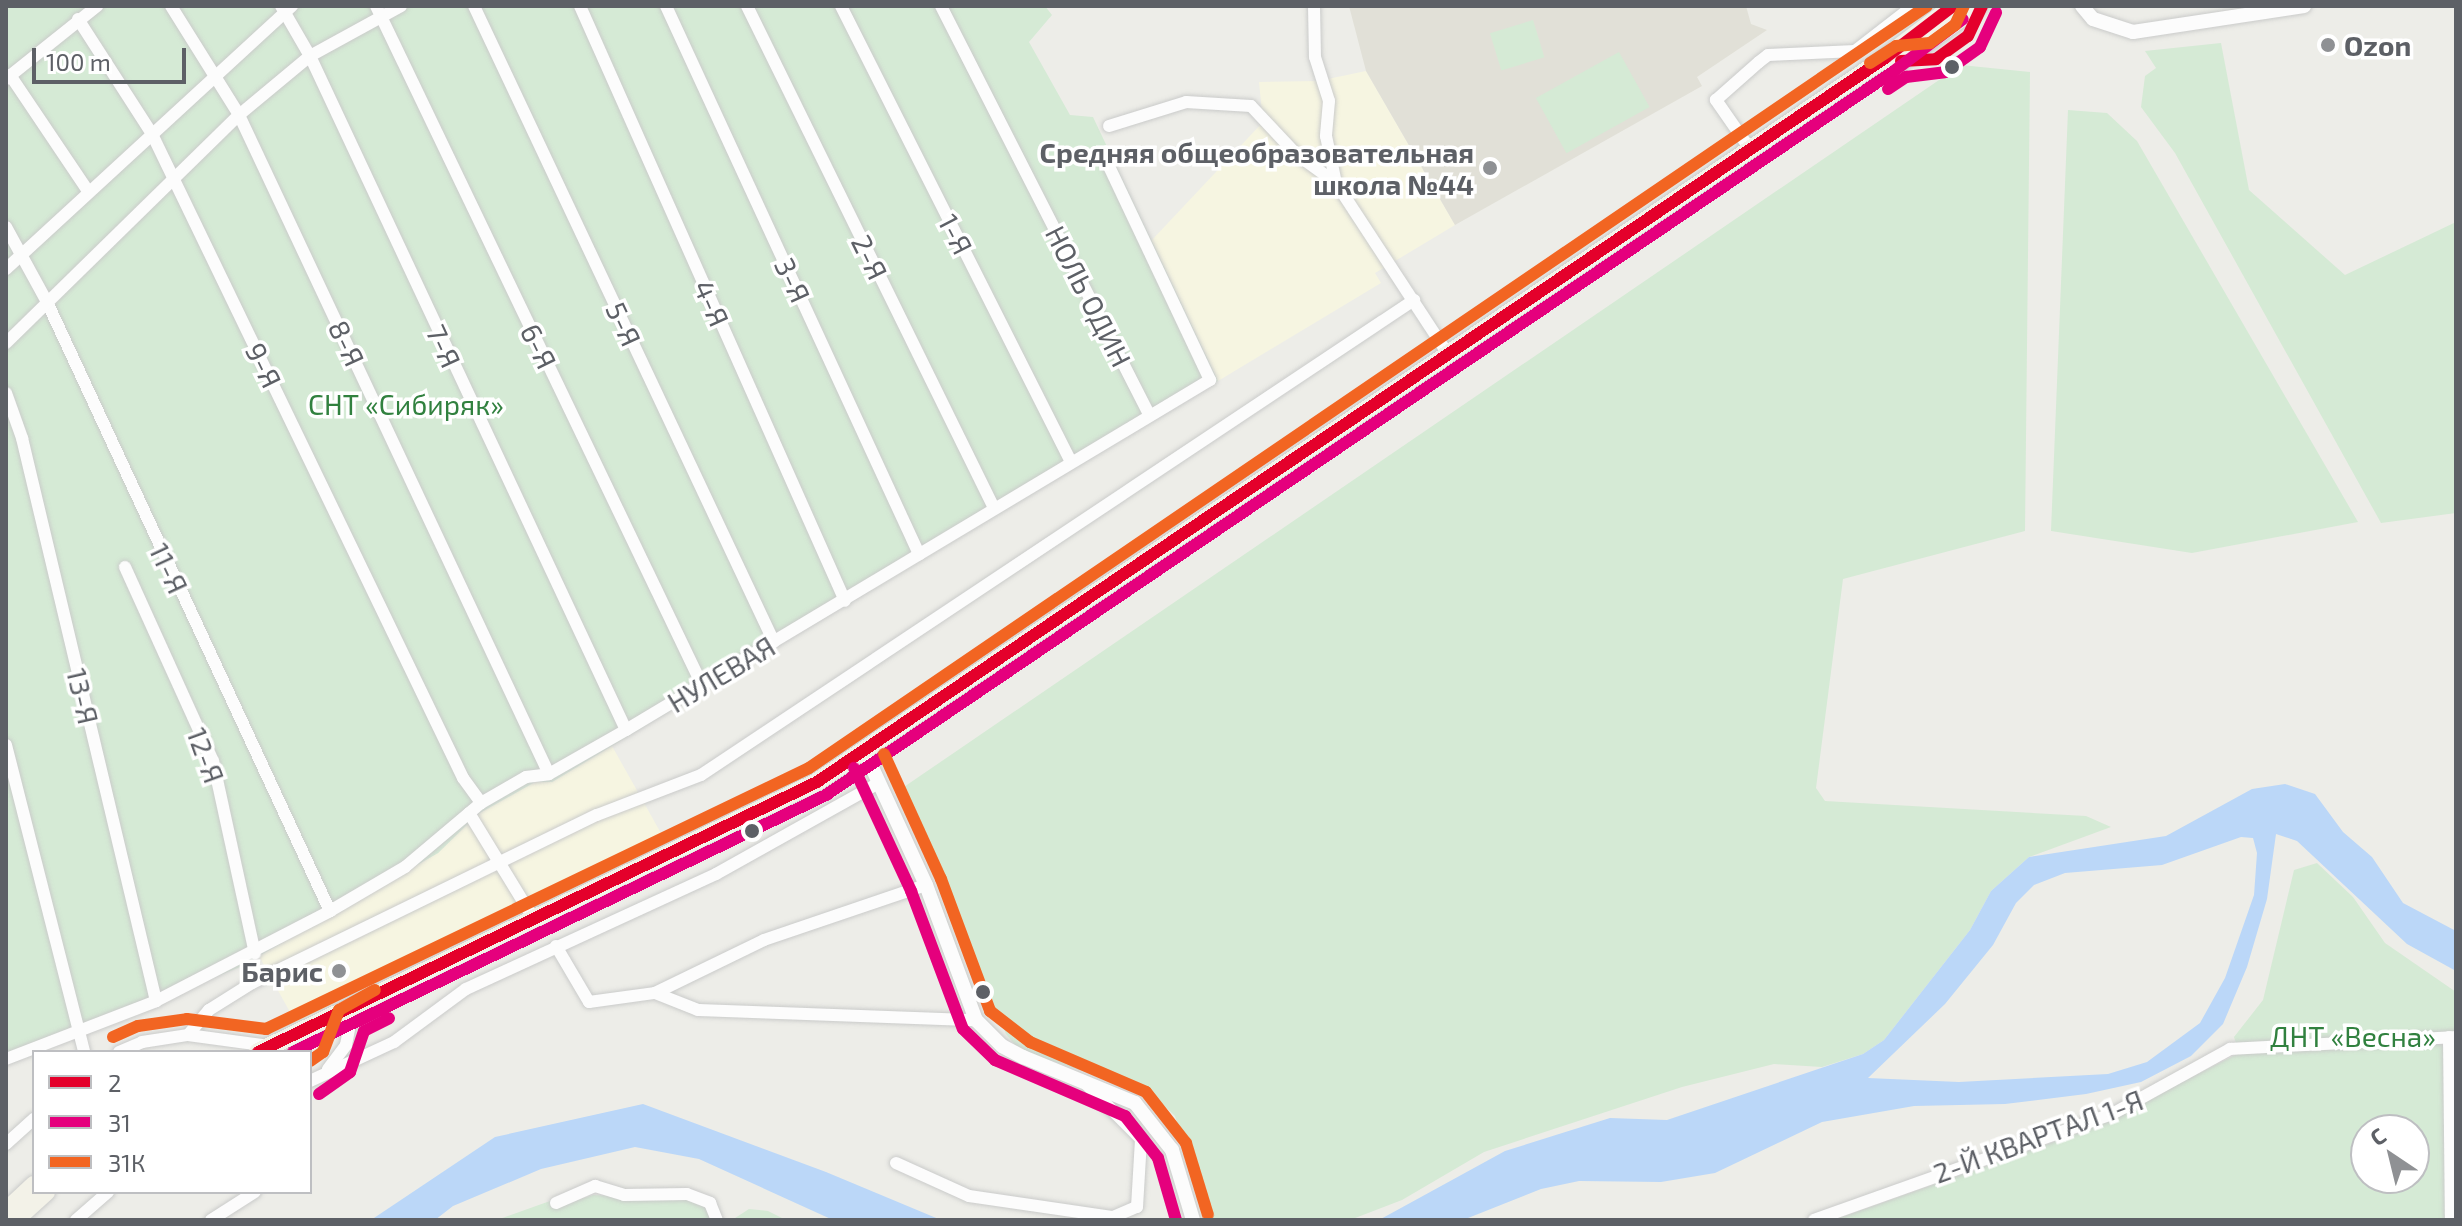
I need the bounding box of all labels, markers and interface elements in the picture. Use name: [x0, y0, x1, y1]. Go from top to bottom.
place label: Ozon: [2344, 28, 2411, 62]
scale bar: [36, 32, 190, 82]
marker: Ozon: [2319, 36, 2337, 54]
text: 100 m: [46, 47, 111, 76]
unlabelled marker: [1944, 59, 1960, 75]
place label: Средняя общеобразовательная школа №44: [1040, 135, 1474, 201]
marker: Средняя общеобразовательная школа №44: [1481, 159, 1499, 177]
street label: 1-Я: [932, 208, 980, 260]
street label: НОЛЬ ОДИН: [1039, 220, 1139, 372]
street label: 2-Я: [845, 229, 895, 285]
street label: 3-Я: [768, 252, 818, 308]
street label: 4-Я: [687, 275, 737, 331]
street label: 5-Я: [599, 297, 649, 351]
street label: 8-Я: [322, 315, 372, 371]
street label: 6-Я: [514, 318, 564, 374]
street label: 7-Я: [420, 319, 468, 373]
street label: 9-Я: [239, 337, 289, 393]
park label: СНТ «Сибиряк»: [308, 387, 504, 421]
street label: 11-Я: [143, 537, 195, 599]
street label: НУЛЕВАЯ: [661, 629, 781, 719]
street label: 13-Я: [60, 665, 106, 727]
street label: 12-Я: [181, 723, 231, 787]
unlabelled marker: [744, 823, 760, 839]
place label: Барис: [241, 954, 323, 988]
marker: Барис: [330, 962, 348, 980]
unlabelled marker: [975, 984, 991, 1000]
park label: ДНТ «Весна»: [2270, 1019, 2436, 1053]
legend: [32, 1050, 312, 1194]
text: 2: [108, 1068, 122, 1097]
street label: 2-Й КВАРТАЛ 1-Я: [1928, 1082, 2148, 1190]
text: 31: [108, 1108, 131, 1137]
north arrow: [2350, 1114, 2430, 1194]
text: С: [2365, 1122, 2390, 1150]
text: 31К: [108, 1148, 145, 1177]

